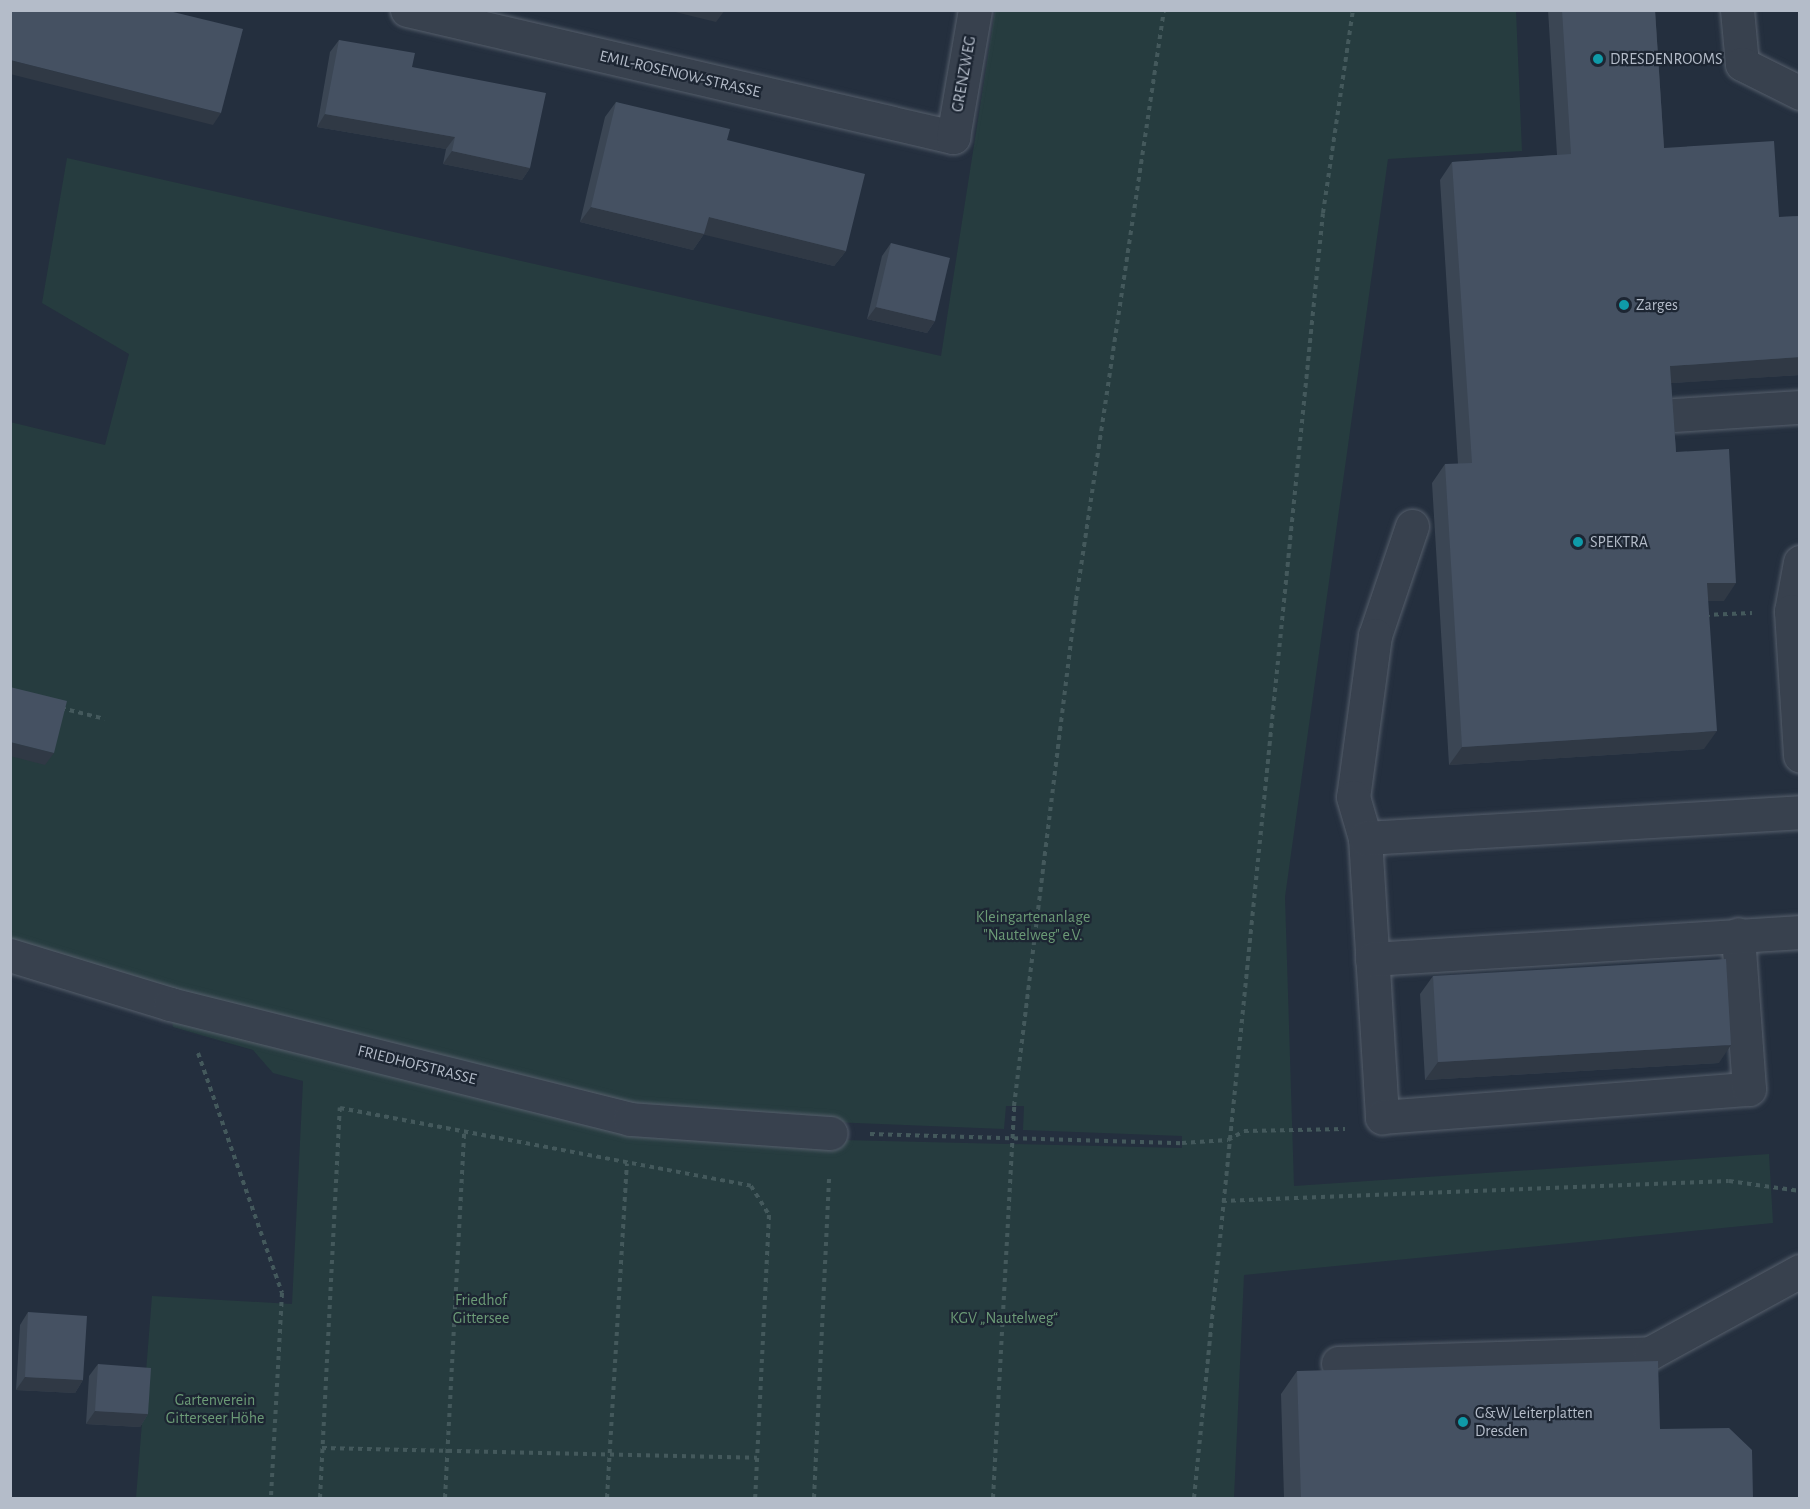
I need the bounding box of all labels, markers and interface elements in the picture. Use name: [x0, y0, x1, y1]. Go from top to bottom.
street label: GRENZWEG: [948, 34, 980, 114]
street label: EMIL-ROSENOW-STRASSE: [598, 46, 762, 102]
place label: DRESDENROOMS: [1610, 49, 1723, 69]
marker: DRESDENROOMS: [1591, 52, 1605, 66]
place label: Zarges: [1636, 295, 1678, 315]
marker: Zarges: [1617, 298, 1631, 312]
place label: SPEKTRA: [1590, 532, 1648, 552]
marker: SPEKTRA: [1571, 535, 1585, 549]
park label: Kleingartenanlage "Nautelweg" e.V.: [976, 907, 1090, 945]
street label: FRIEDHOFSTRASSE: [355, 1041, 479, 1089]
park label: Friedhof Gittersee: [453, 1290, 509, 1328]
park label: KGV „Nautelweg“: [950, 1308, 1058, 1328]
park label: Gartenverein Gitterseer Höhe: [166, 1390, 264, 1428]
place label: G&W Leiterplatten Dresden: [1475, 1403, 1593, 1441]
marker: G&W Leiterplatten Dresden: [1456, 1415, 1470, 1429]

